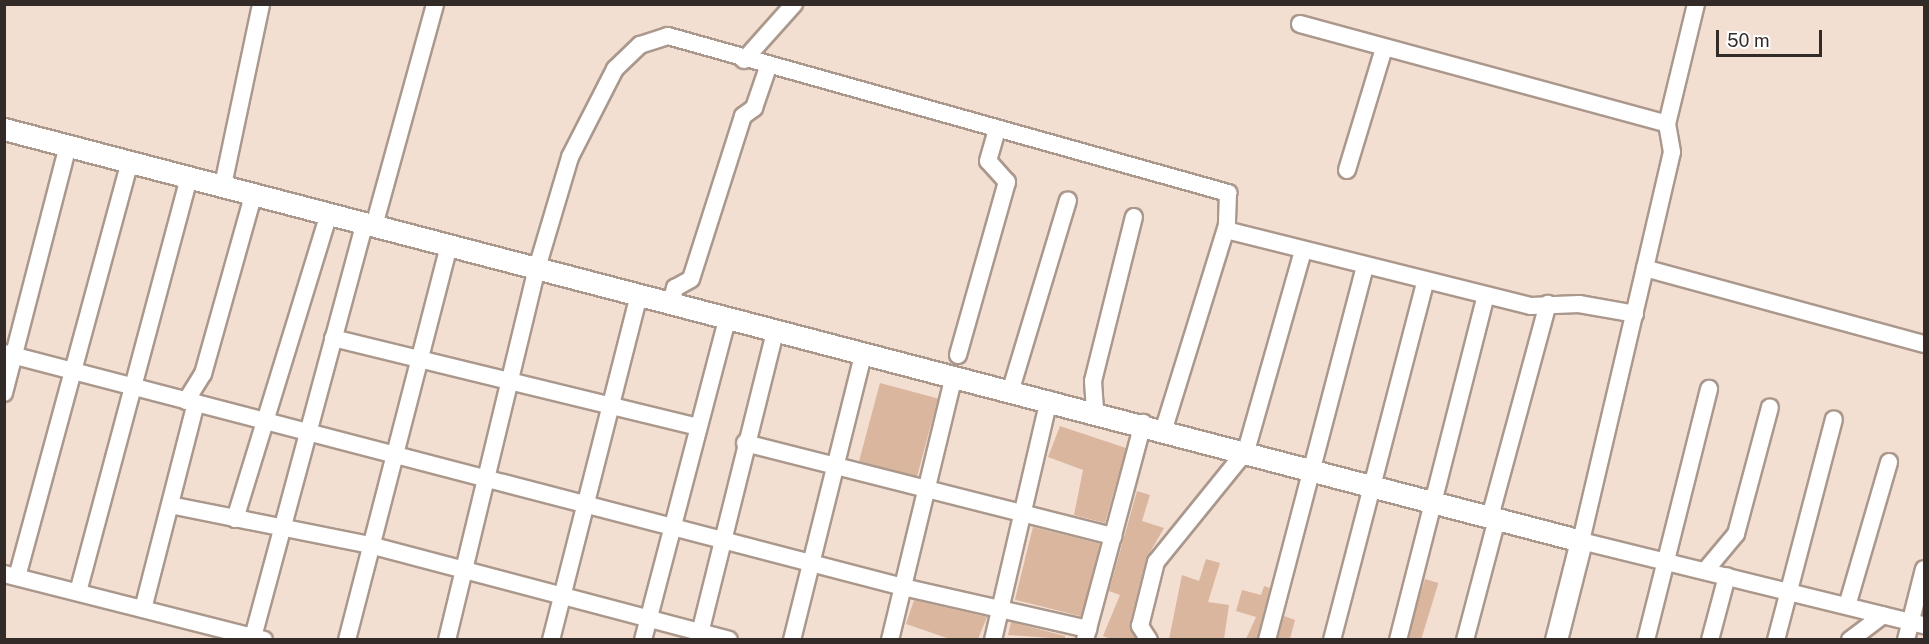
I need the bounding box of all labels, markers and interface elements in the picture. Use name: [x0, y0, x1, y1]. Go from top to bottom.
scale bar: [1719, 18, 1826, 56]
text: 50 m: [1727, 30, 1770, 51]

